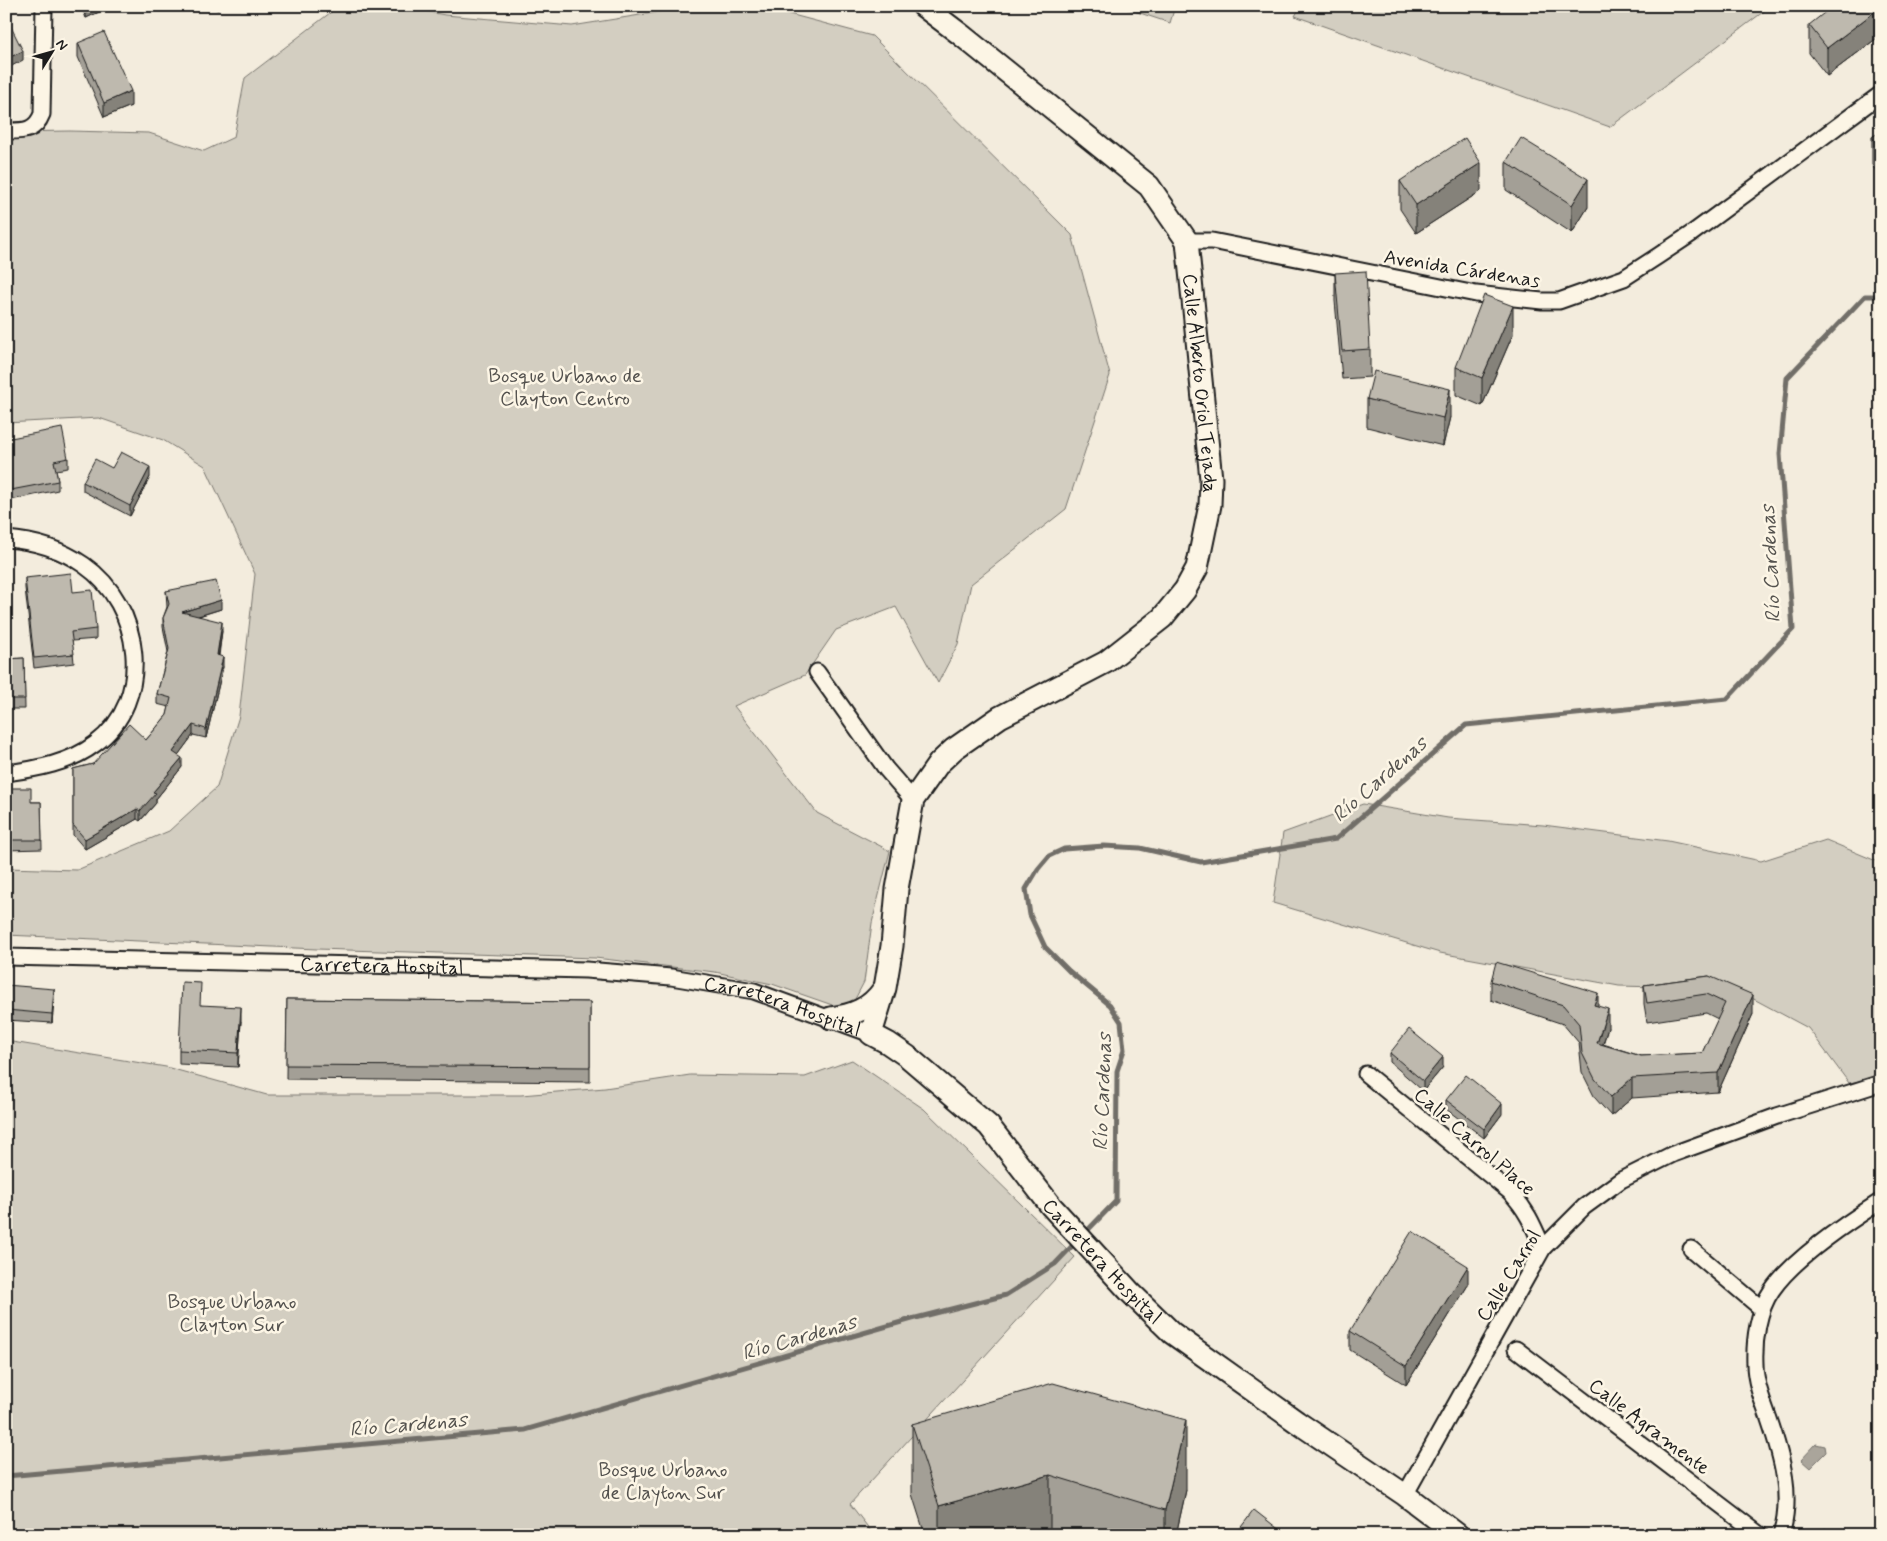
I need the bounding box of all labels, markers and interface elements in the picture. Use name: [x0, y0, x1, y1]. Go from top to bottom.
north arrow: [28, 28, 78, 78]
text: N: [52, 36, 72, 54]
street label: Avenida Cárdenas: [1382, 244, 1542, 295]
street label: Calle Alberto Oriol Tejada: [1175, 272, 1223, 494]
park label: Bosque Urbano de Clayton Centro: [488, 363, 642, 413]
water label: Río Cardenas: [1754, 502, 1788, 623]
water label: Río Cardenas: [1326, 729, 1435, 829]
street label: Carretera Hospital: [300, 952, 464, 982]
street label: Carretera Hospital: [702, 971, 864, 1044]
water label: Río Cardenas: [1087, 1030, 1119, 1151]
street label: Calle Carrol Place: [1408, 1082, 1541, 1202]
street label: Carretera Hospital: [1036, 1193, 1167, 1331]
street label: Calle Carrol: [1470, 1225, 1548, 1327]
park label: Bosque Urbano Clayton Sur: [168, 1289, 296, 1339]
water label: Río Cardenas: [739, 1308, 862, 1368]
street label: Calle Agramente: [1583, 1373, 1715, 1482]
water label: Río Cardenas: [348, 1406, 471, 1444]
park label: Bosque Urbano de Clayton Sur: [599, 1457, 727, 1507]

